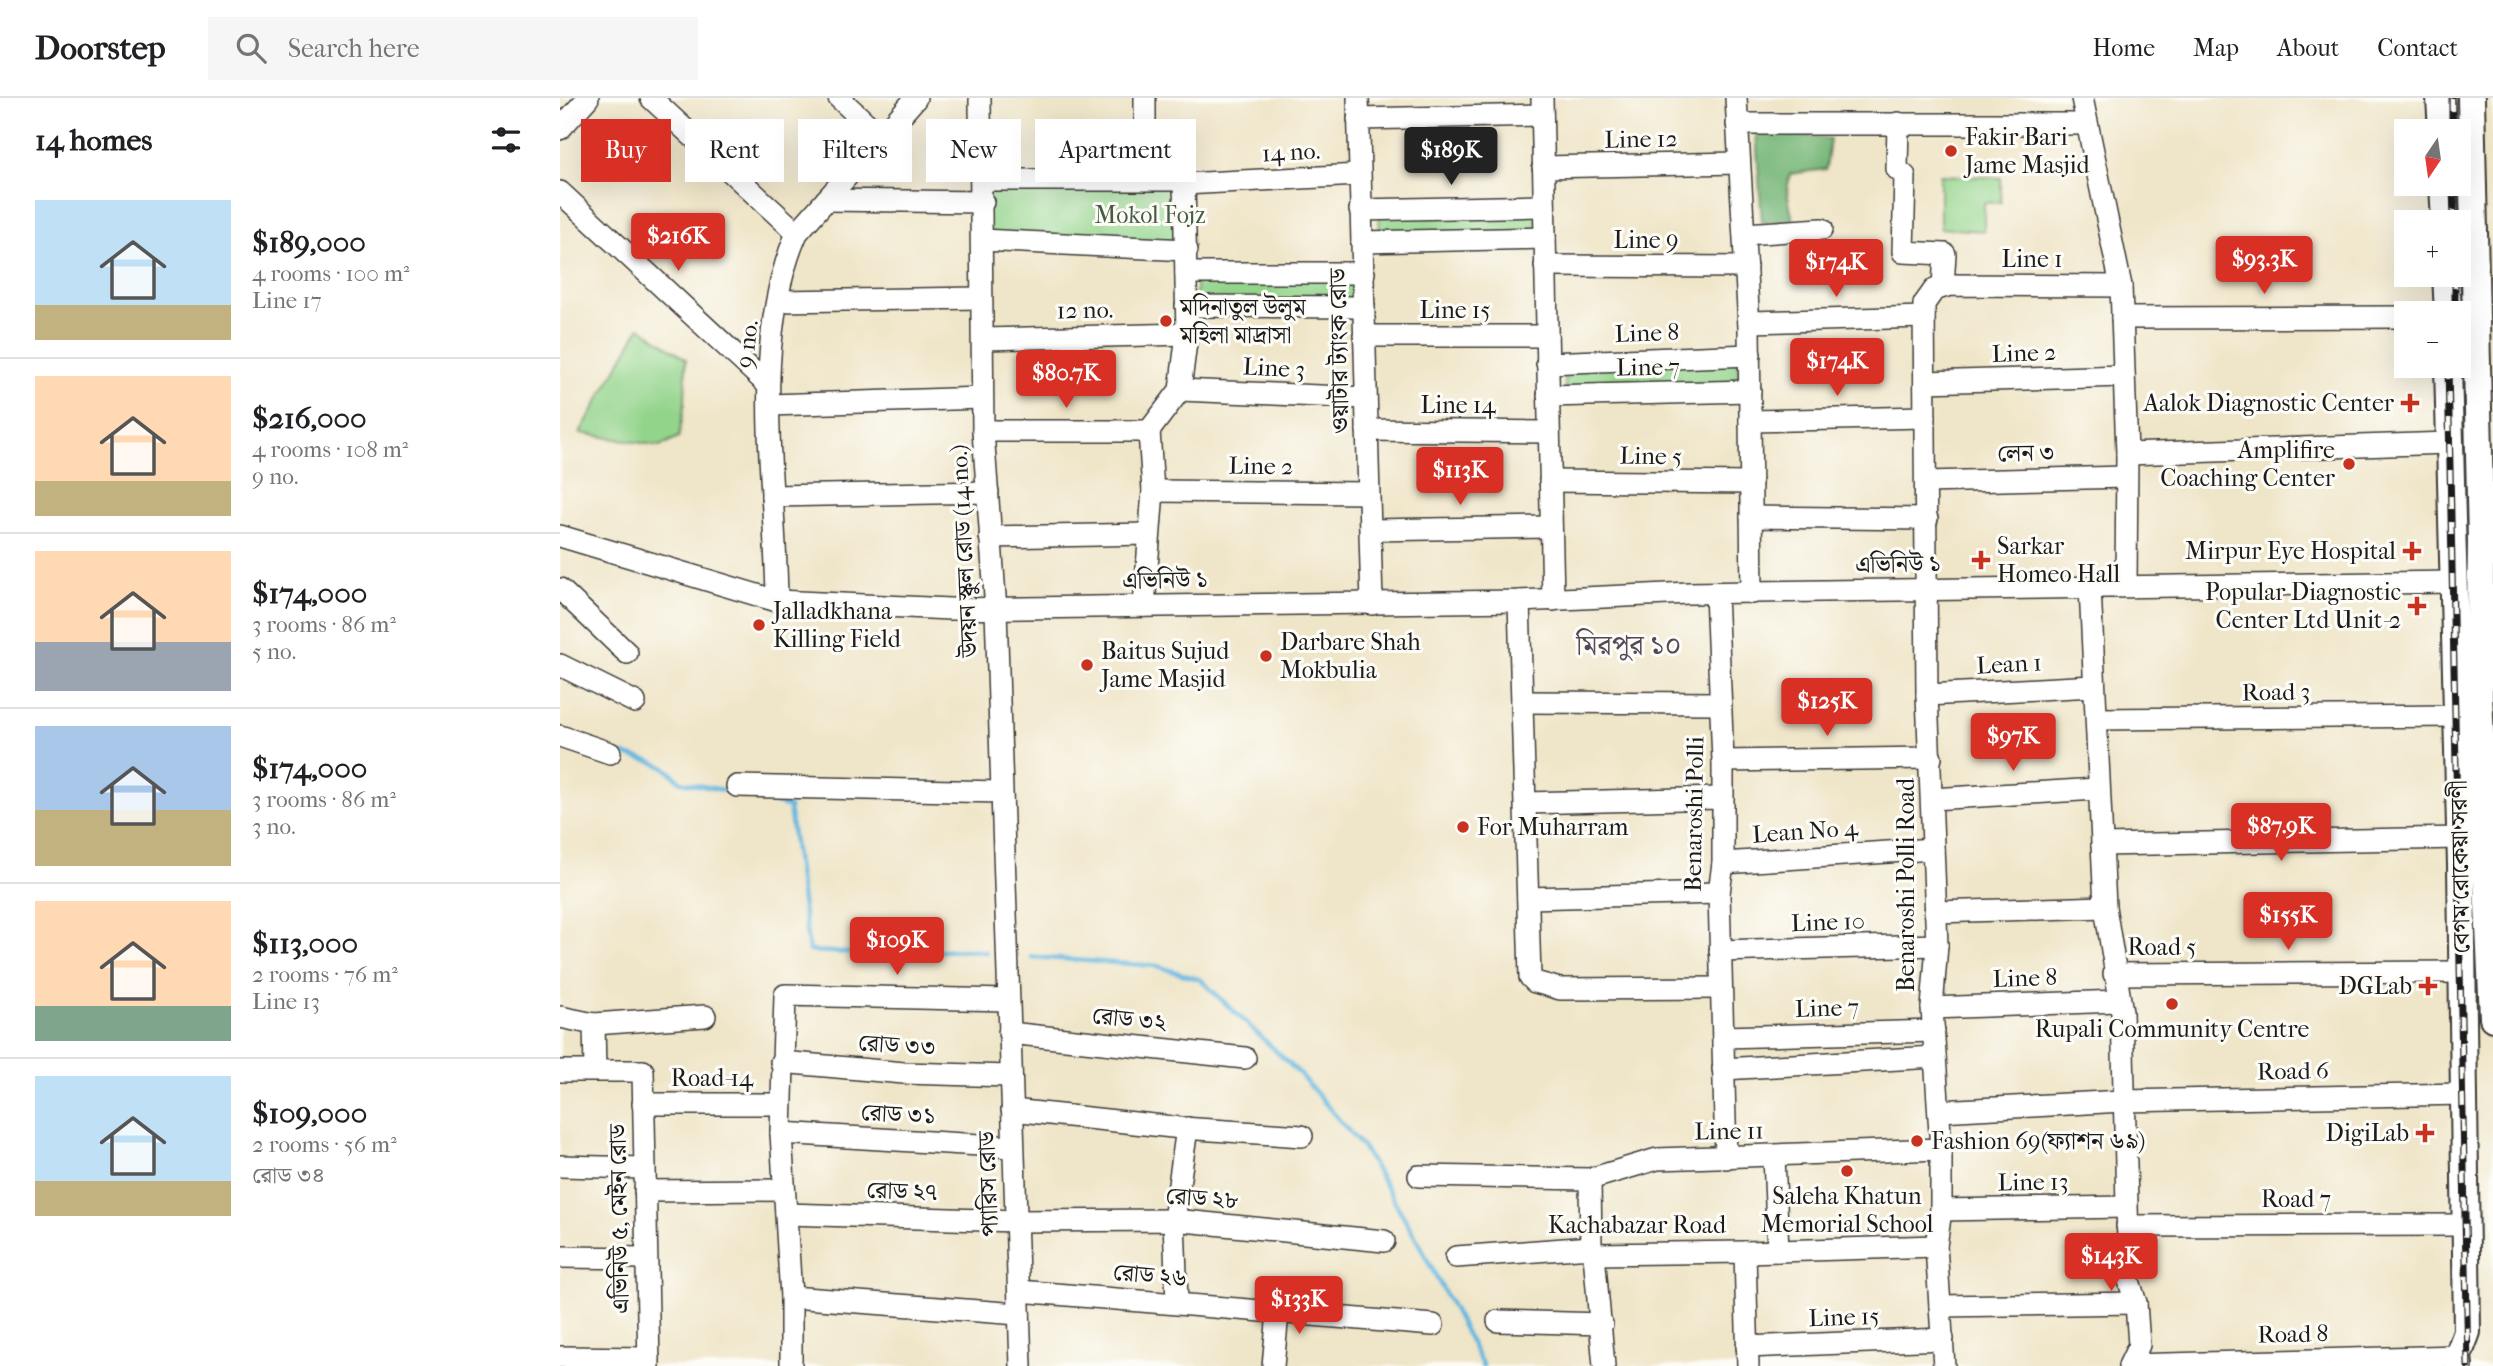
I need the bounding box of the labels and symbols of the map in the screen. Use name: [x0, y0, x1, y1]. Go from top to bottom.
north arrow: [2394, 119, 2471, 196]
place label: Fakir Bari Jame Masjid: [1963, 123, 2090, 179]
street label: Line 12: [1604, 124, 1678, 154]
pin: $189K: [1402, 127, 1500, 187]
street label: 14 no.: [1261, 136, 1321, 168]
marker: Fakir Bari Jame Masjid: [1943, 143, 1959, 159]
park label: Mokol Fojz: [1095, 201, 1206, 229]
pin: $216K: [629, 214, 727, 273]
street label: Line 9: [1614, 226, 1678, 254]
pin: $93.3K: [2207, 236, 2321, 296]
pin: $174K: [1787, 240, 1885, 299]
street label: Line 1: [2002, 245, 2062, 273]
street label: ওয়াটার ট্যাংক রোড: [1323, 267, 1354, 434]
place label: মদিনাতুল উলুম মহিলা মাদ্রাসা: [1179, 292, 1307, 349]
street label: 12 no.: [1056, 296, 1114, 324]
street label: Line 15: [1419, 296, 1491, 324]
marker: মদিনাতুল উলুম মহিলা মাদ্রাসা: [1158, 313, 1174, 329]
street label: 9 no.: [730, 318, 764, 370]
street label: Line 8: [1614, 318, 1680, 348]
pin: $174K: [1788, 338, 1886, 398]
street label: Line 2: [1991, 338, 2057, 368]
pin: $80.7K: [1009, 350, 1123, 410]
street label: Line 3: [1242, 352, 1306, 384]
street label: Line 7: [1616, 352, 1680, 382]
place label: Aalok Diagnostic Center: [2142, 389, 2395, 417]
street label: Line 14: [1420, 391, 1496, 419]
marker: Aalok Diagnostic Center: [2400, 393, 2420, 413]
place label: Amplifire Coaching Center: [2160, 436, 2336, 492]
street label: লেন ৩: [1997, 438, 2055, 468]
street label: Line 5: [1619, 441, 1683, 471]
street label: উদয়ন স্কুল রোড (14 no.): [943, 444, 984, 659]
pin: $113K: [1411, 448, 1509, 507]
street label: Line 2: [1228, 451, 1294, 481]
marker: Amplifire Coaching Center: [2341, 456, 2357, 472]
place label: Sarkar Homeo Hall: [1997, 532, 2121, 588]
place label: Mirpur Eye Hospital: [2185, 537, 2396, 565]
marker: Mirpur Eye Hospital: [2402, 541, 2422, 561]
street label: এভিনিউ ১: [1855, 548, 1941, 579]
marker: Sarkar Homeo Hall: [1971, 550, 1991, 570]
street label: এভিনিউ ১: [1122, 564, 1208, 595]
place label: Popular Diagnostic Center Ltd Unit-2: [2205, 578, 2401, 634]
marker: Popular Diagnostic Center Ltd Unit-2: [2407, 596, 2427, 616]
place label: Jalladkhana Killing Field: [771, 597, 902, 653]
marker: Jalladkhana Killing Field: [751, 617, 767, 633]
place label: Darbare Shah Mokbulia: [1280, 628, 1421, 684]
district label: মিরপুর ১০: [1575, 628, 1682, 662]
place label: Baitus Sujud Jame Masjid: [1099, 637, 1230, 693]
marker: Darbare Shah Mokbulia: [1258, 648, 1274, 664]
street label: Lean 1: [1976, 648, 2042, 680]
marker: Baitus Sujud Jame Masjid: [1079, 657, 1095, 673]
street label: Road 3: [2242, 677, 2310, 707]
pin: $125K: [1778, 678, 1876, 738]
pin: $97K: [1972, 714, 2054, 773]
street label: Benaroshi Polli: [1679, 736, 1709, 892]
street label: Benaroshi Polli Road: [1892, 777, 1920, 992]
street label: বেগম রোকেয়া সরণী: [2444, 780, 2476, 954]
pin: $87.9K: [2224, 804, 2338, 863]
place label: For Muharram: [1477, 813, 1628, 841]
street label: Lean No 4: [1751, 813, 1860, 849]
marker: For Muharram: [1455, 819, 1471, 835]
pin: $155K: [2239, 892, 2337, 952]
street label: Line 10: [1791, 907, 1865, 937]
pin: $109K: [848, 918, 946, 977]
street label: Road 5: [2128, 933, 2196, 961]
street label: Line 8: [1992, 963, 2058, 993]
place label: DGLab: [2338, 972, 2412, 1000]
marker: DGLab: [2418, 976, 2438, 996]
street label: Line 7: [1795, 993, 1859, 1023]
marker: Rupali Community Centre: [2164, 996, 2180, 1012]
street label: রোড ৩২: [1091, 1001, 1168, 1037]
place label: Rupali Community Centre: [2035, 1015, 2309, 1043]
street label: রোড ৩৩: [857, 1028, 937, 1062]
street label: Road 6: [2257, 1056, 2330, 1086]
street label: Road-14: [671, 1064, 754, 1092]
street label: রোড ৩১: [860, 1098, 936, 1130]
street label: Line 11: [1694, 1116, 1764, 1146]
place label: DigiLab: [2325, 1119, 2409, 1147]
street label: এভিনিউ ৫, মেইন রোড: [602, 1123, 635, 1314]
marker: DigiLab: [2415, 1123, 2435, 1143]
place label: Fashion 69(ফ্যাশন ৬৯): [1931, 1127, 2145, 1155]
street label: প্যারিস রোড: [972, 1130, 1004, 1237]
marker: Fashion 69(ফ্যাশন ৬৯): [1909, 1133, 1925, 1149]
marker: Saleha Khatun Memorial School: [1839, 1163, 1855, 1179]
street label: Line 13: [1997, 1167, 2069, 1197]
street label: রোড ২৭: [866, 1176, 938, 1206]
street label: রোড ২৮: [1165, 1181, 1239, 1215]
place label: Saleha Khatun Memorial School: [1761, 1182, 1934, 1238]
street label: Road 7: [2261, 1185, 2331, 1213]
street label: Kachabazar Road: [1548, 1211, 1727, 1239]
pin: $143K: [2062, 1234, 2160, 1293]
street label: রোড ২৬: [1112, 1258, 1188, 1292]
pin: $133K: [1250, 1276, 1348, 1336]
street label: Line 15: [1808, 1302, 1880, 1332]
street label: Road 8: [2257, 1319, 2329, 1349]

